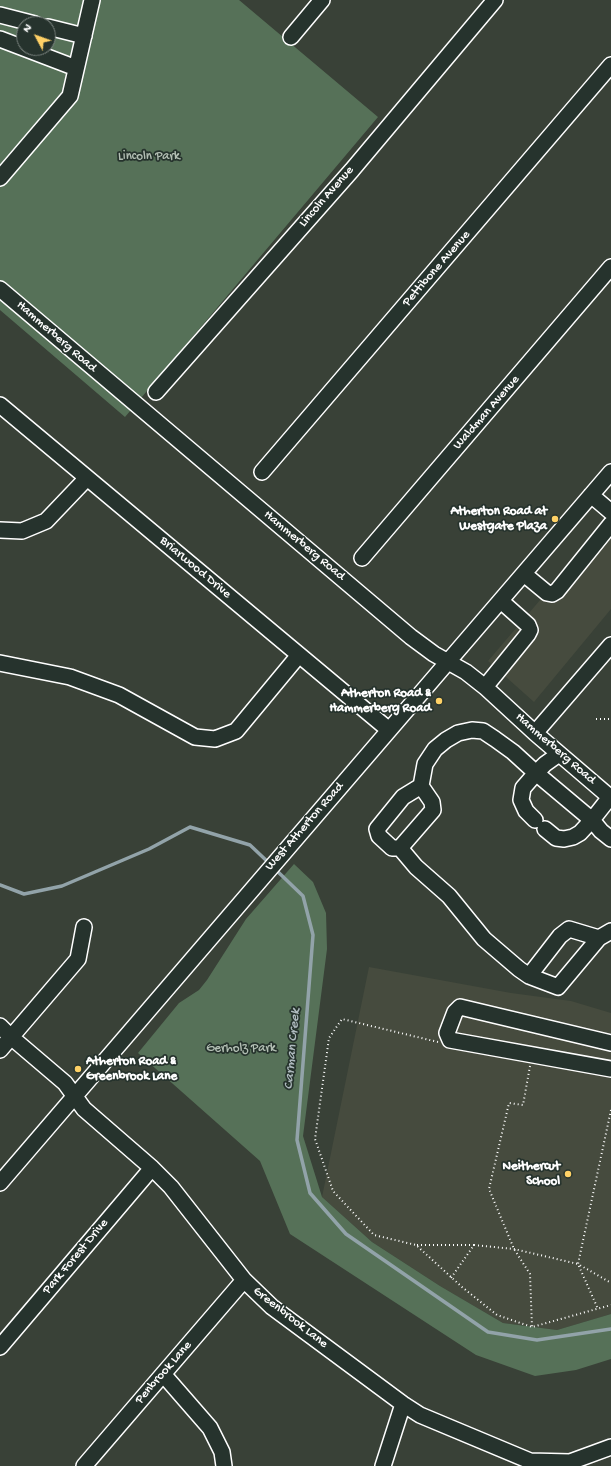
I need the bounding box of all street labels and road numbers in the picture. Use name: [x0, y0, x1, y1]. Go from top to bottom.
street label: Lincoln Avenue: [296, 163, 358, 231]
street label: Pettibone Avenue: [400, 228, 474, 310]
street label: Hammerberg Road: [13, 298, 99, 376]
street label: Waldman Avenue: [450, 373, 524, 453]
street label: Hammerberg Road: [260, 507, 348, 585]
street label: Briarwood Drive: [156, 534, 234, 602]
street label: Hammerberg Road: [512, 710, 598, 788]
street label: West Atherton Road: [262, 780, 348, 874]
street label: Park Forest Drive: [40, 1216, 112, 1298]
street label: Greenbrook Lane: [249, 1284, 331, 1352]
street label: Penbrook Lane: [132, 1338, 196, 1408]

